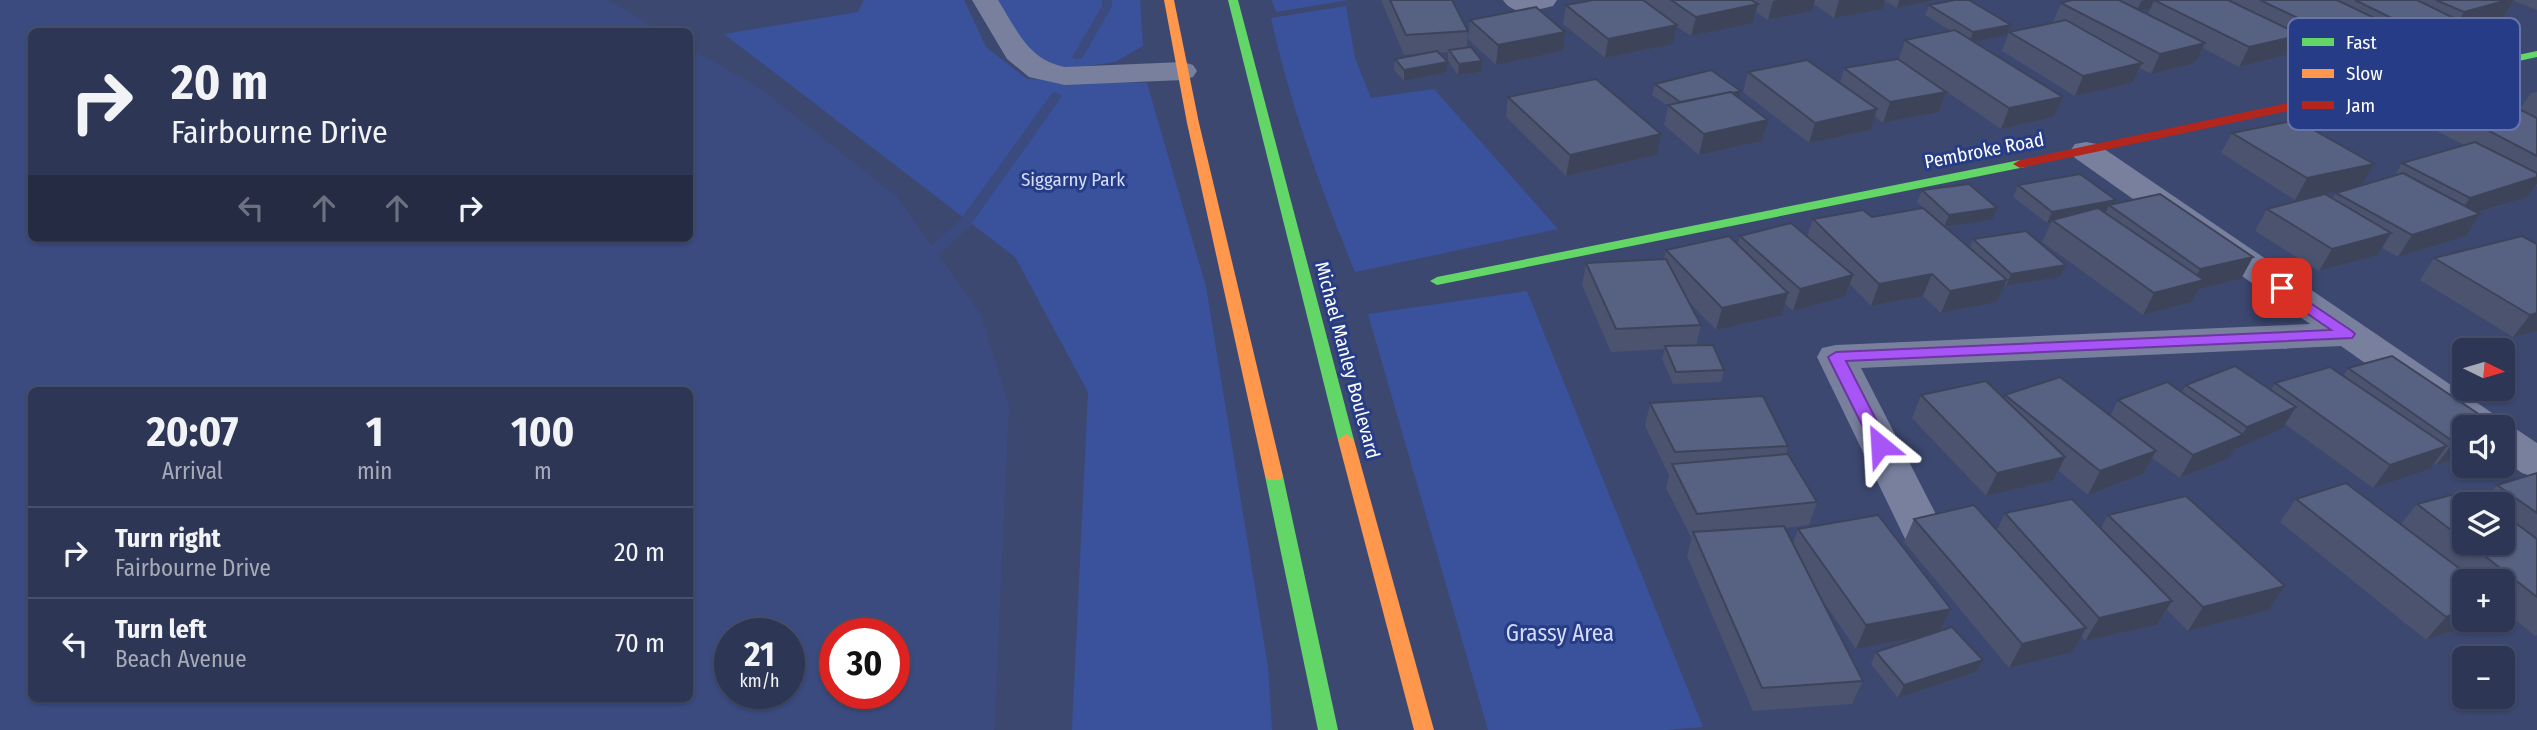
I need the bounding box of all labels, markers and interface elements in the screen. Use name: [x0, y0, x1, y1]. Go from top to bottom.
legend: [2288, 18, 2520, 130]
text: Fast: [2346, 31, 2377, 54]
text: 20 m: [171, 53, 268, 112]
icon: right: [56, 56, 147, 147]
text: Slow: [2346, 62, 2383, 85]
text: Jam: [2346, 94, 2375, 117]
text: Fairbourne Drive: [171, 113, 388, 151]
street label: Pembroke Road: [1922, 128, 2046, 173]
park label: Siggarny Park: [1021, 168, 1125, 191]
icon: left: [232, 189, 270, 227]
icon: ahead: [305, 189, 343, 227]
icon: ahead: [378, 189, 416, 227]
icon: right: [451, 189, 489, 227]
pin: [2252, 258, 2312, 318]
street label: Michael Manley Boulevard: [1310, 259, 1385, 461]
icon: arrive: [2263, 269, 2301, 307]
north arrow: [2452, 338, 2515, 401]
map controls: [2452, 338, 2515, 709]
text: 20:07: [146, 407, 238, 457]
text: 1: [366, 407, 384, 457]
text: 100: [511, 407, 575, 457]
position arrow: [1843, 408, 1917, 482]
button: sound: [2452, 415, 2515, 478]
text: Arrival: [162, 457, 223, 485]
text: min: [357, 457, 393, 485]
text: m: [534, 457, 552, 485]
button: layers: [2452, 492, 2515, 555]
text: Turn right: [115, 523, 221, 554]
icon: right: [56, 534, 94, 572]
text: 20 m: [614, 537, 665, 568]
text: Fairbourne Drive: [115, 554, 271, 582]
button: +: [2452, 569, 2515, 632]
text: Turn left: [115, 614, 207, 645]
speed limit sign: 30: [819, 618, 910, 709]
park label: Grassy Area: [1506, 619, 1614, 647]
icon: left: [56, 625, 94, 663]
text: 70 m: [615, 628, 665, 659]
text: 21: [744, 633, 775, 675]
text: Beach Avenue: [115, 645, 247, 673]
button: −: [2452, 646, 2515, 709]
text: km/h: [739, 670, 780, 692]

